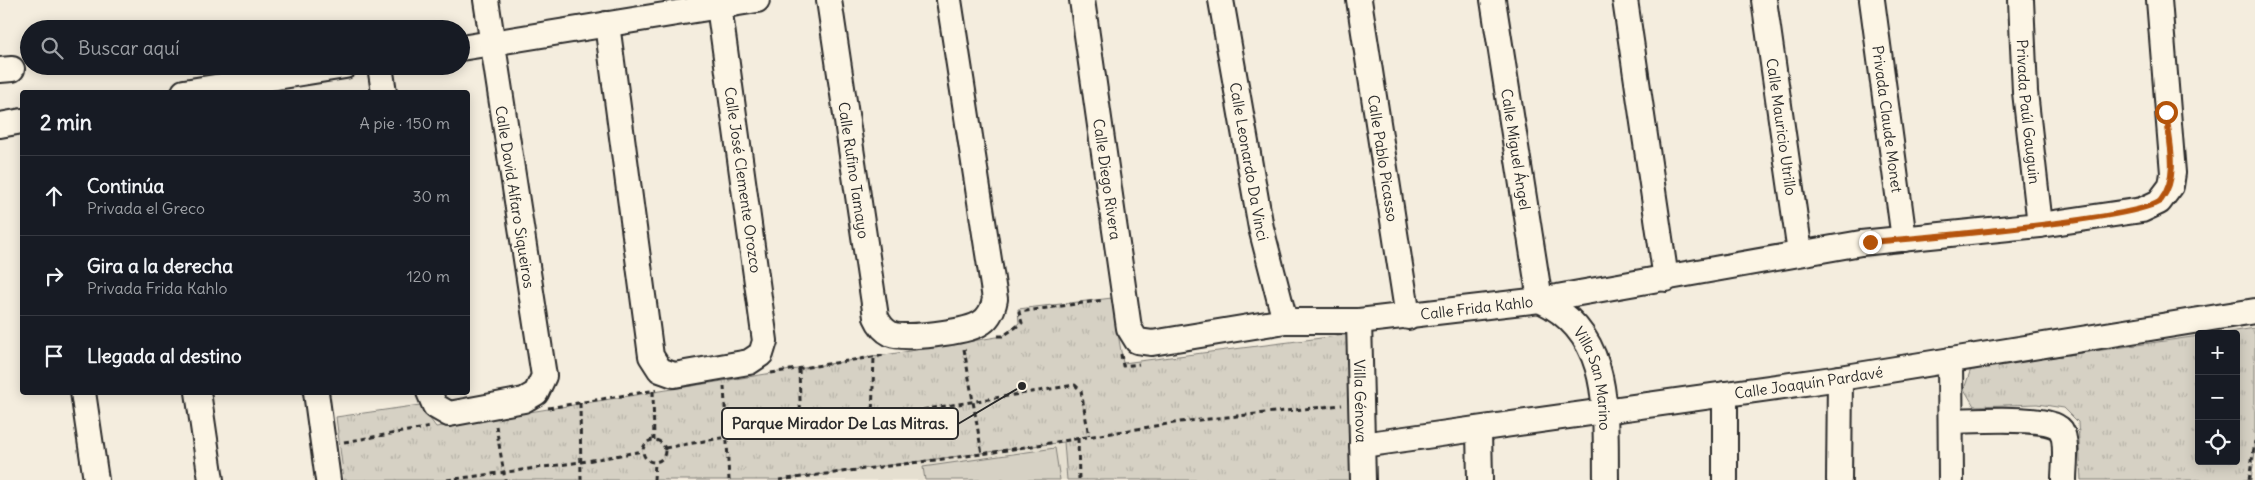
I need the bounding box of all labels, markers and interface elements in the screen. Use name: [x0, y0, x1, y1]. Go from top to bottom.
search box: [20, 20, 470, 75]
icon: search: [38, 34, 66, 62]
text: Buscar aquí: [78, 36, 179, 60]
street label: Privada Paúl Gauguin: [2013, 39, 2045, 185]
street label: Privada Claude Monet: [1869, 44, 1907, 194]
street label: Calle Mauricio Utrillo: [1763, 57, 1801, 197]
street label: Calle Leonardo Da Vinci: [1226, 81, 1273, 243]
street label: Calle José Clemente Orozco: [721, 86, 765, 274]
street label: Calle Miguel Ángel: [1498, 87, 1535, 211]
street label: Calle Pablo Picasso: [1364, 93, 1403, 223]
street label: Calle Rufino Tamayo: [835, 100, 874, 240]
route start: [2155, 101, 2178, 124]
street label: Calle David Alfaro Siqueiros: [491, 104, 539, 290]
text: 2 min: [40, 109, 92, 136]
text: A pie · 150 m: [360, 113, 450, 133]
street label: Calle Diego Rivera: [1090, 117, 1126, 241]
text: Continúa: [87, 174, 164, 198]
icon: ahead: [40, 182, 68, 210]
text: 30 m: [413, 186, 450, 206]
text: Privada el Greco: [87, 198, 205, 218]
route end: [1859, 231, 1882, 254]
text: Gira a la derecha: [87, 254, 233, 278]
icon: right: [40, 262, 68, 290]
text: 120 m: [407, 266, 450, 286]
text: Privada Frida Kahlo: [87, 278, 227, 298]
street label: Calle Frida Kahlo: [1419, 291, 1534, 323]
street label: Villa San Marino: [1570, 323, 1615, 431]
map controls: [2195, 330, 2240, 465]
button: +: [2195, 330, 2240, 375]
icon: arrive: [40, 342, 68, 370]
text: Llegada al destino: [87, 344, 242, 368]
street label: Villa Génova: [1350, 359, 1372, 443]
street label: Calle Joaquín Pardavé: [1733, 362, 1884, 402]
button: −: [2195, 375, 2240, 420]
callout: Parque Mirador De Las Mitras.: [722, 408, 958, 439]
text: Parque Mirador De Las Mitras.: [732, 413, 948, 434]
button: locate: [2195, 420, 2240, 465]

